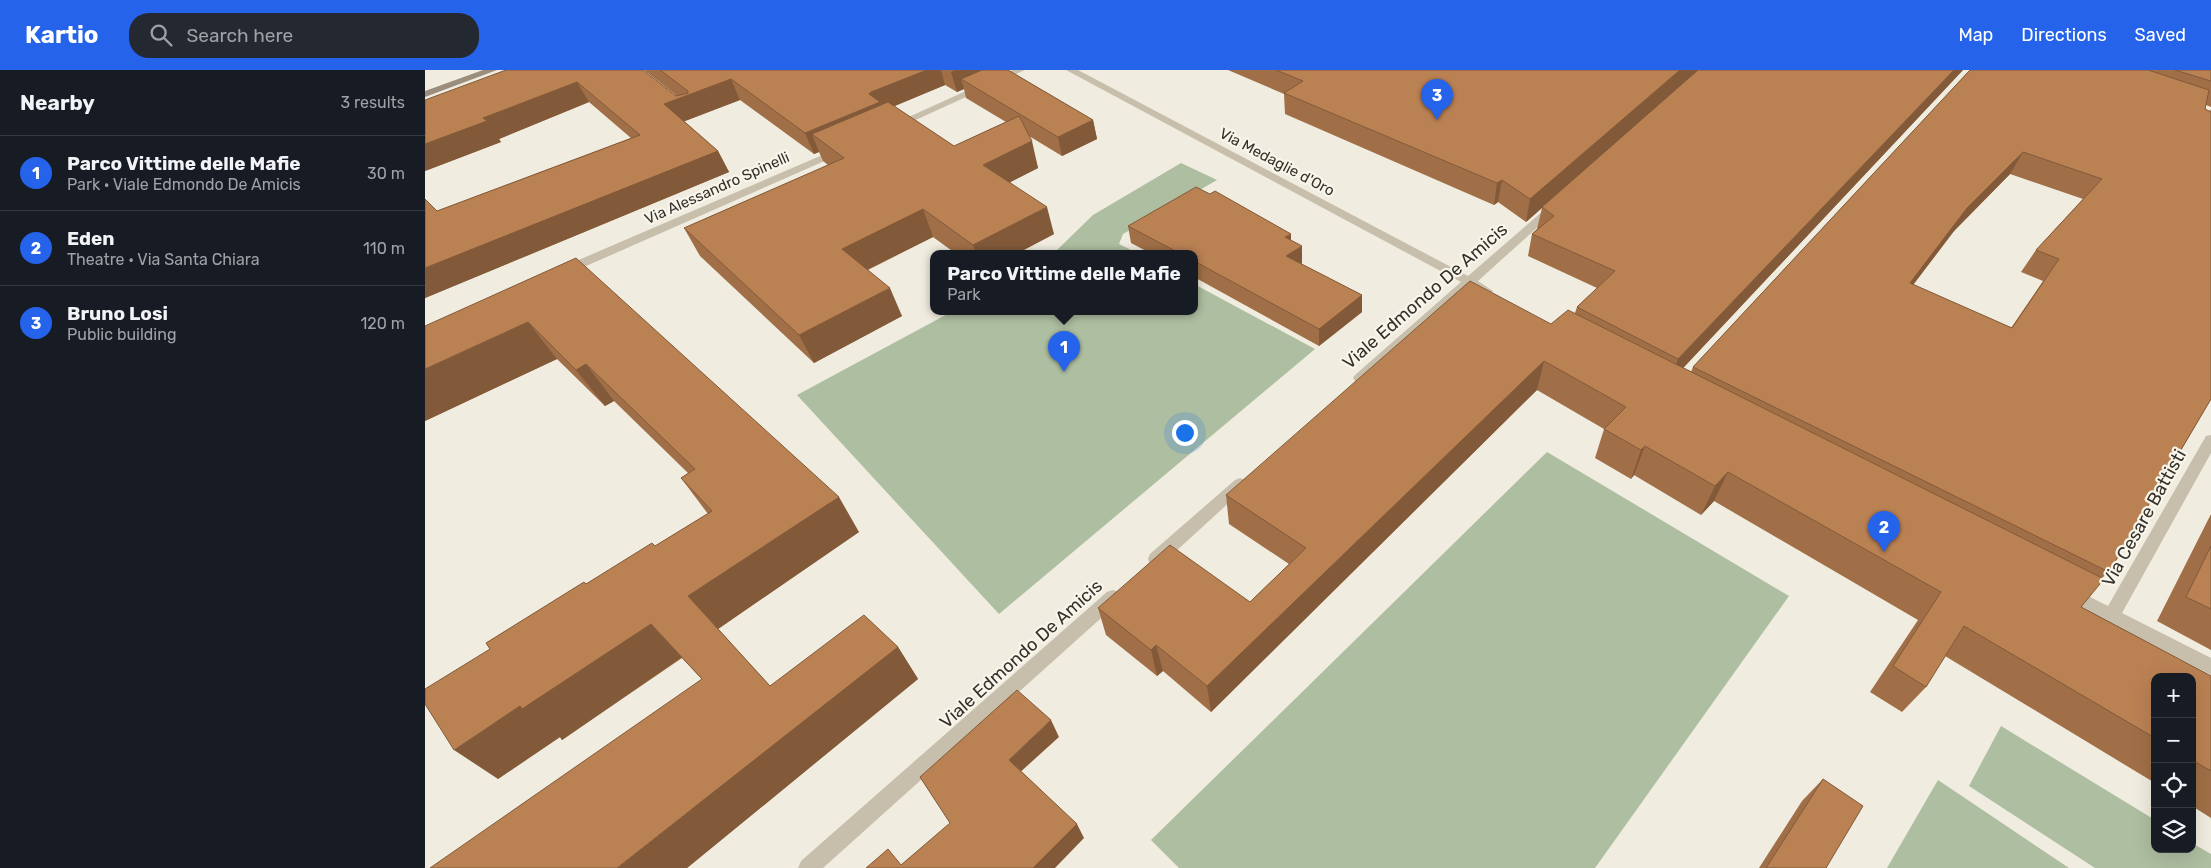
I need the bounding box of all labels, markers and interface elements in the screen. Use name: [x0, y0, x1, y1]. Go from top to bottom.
search box: [129, 13, 479, 58]
text: Kartio: [25, 21, 99, 49]
icon: search: [147, 21, 175, 49]
text: Search here: [187, 24, 293, 47]
text: Map: [1958, 24, 1993, 46]
text: Directions: [2021, 24, 2107, 46]
text: Saved: [2135, 24, 2186, 46]
pin: 3: [1421, 79, 1453, 120]
text: Nearby: [20, 90, 95, 115]
text: 3 results: [340, 93, 405, 112]
street label: Via Medaglie d'Oro: [1216, 124, 1338, 200]
street label: Via Alessandro Spinelli: [642, 148, 792, 228]
text: Parco Vittime delle Mafie: [67, 152, 301, 175]
text: 1: [32, 164, 40, 183]
text: 30 m: [367, 164, 405, 183]
text: Park · Viale Edmondo De Amicis: [67, 175, 301, 194]
street label: Viale Edmondo De Amicis: [1338, 218, 1512, 374]
text: Eden: [67, 227, 115, 250]
text: 2: [31, 239, 41, 258]
text: 110 m: [363, 239, 405, 258]
text: Theatre · Via Santa Chiara: [67, 250, 260, 269]
popup: [930, 250, 1198, 315]
text: Parco Vittime delle Mafie: [947, 262, 1181, 285]
text: Park: [947, 285, 981, 304]
text: Bruno Losi: [67, 302, 168, 325]
text: 3: [31, 314, 41, 333]
text: 120 m: [360, 314, 405, 333]
text: Public building: [67, 325, 177, 344]
pin: 1: [1048, 331, 1080, 372]
your location: [1172, 420, 1198, 446]
street label: Via Cesare Battisti: [2097, 445, 2191, 591]
pin: 2: [1868, 511, 1900, 552]
street label: Viale Edmondo De Amicis: [935, 575, 1107, 733]
map controls: [2151, 673, 2196, 853]
button: +: [2151, 673, 2196, 718]
button: −: [2151, 718, 2196, 763]
button: locate: [2151, 763, 2196, 808]
button: layers: [2151, 808, 2196, 853]

